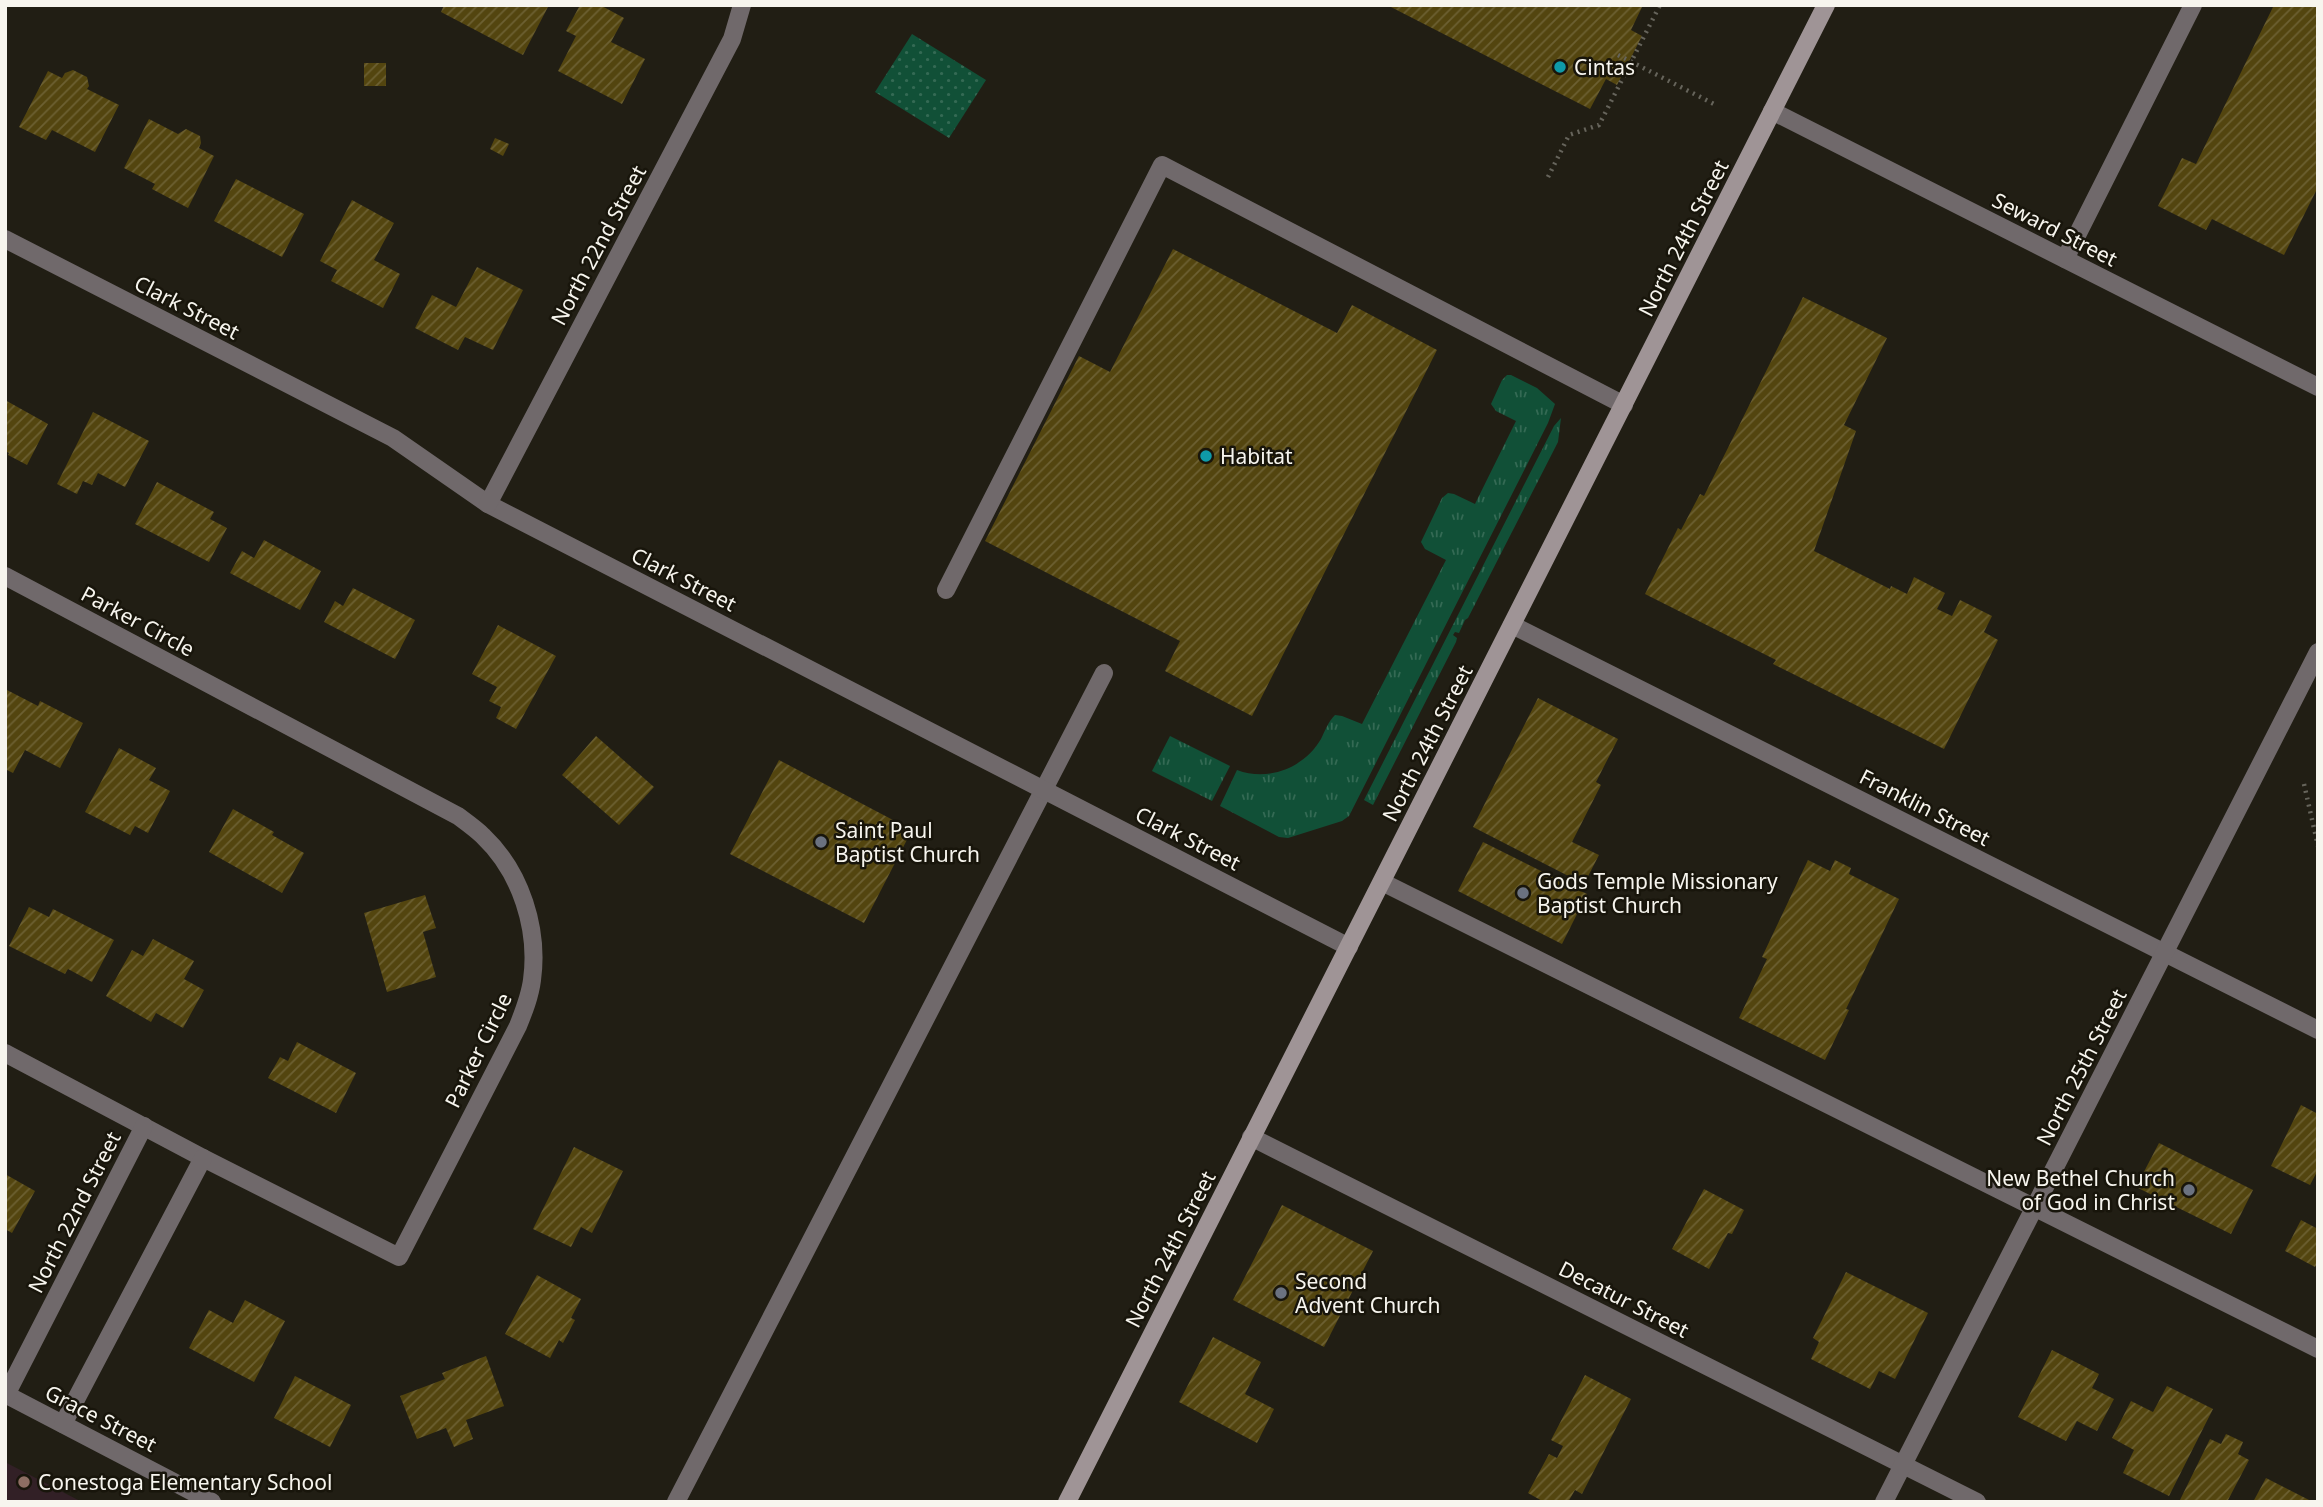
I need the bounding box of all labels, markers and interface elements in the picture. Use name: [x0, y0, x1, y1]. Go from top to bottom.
place label: Cintas: [1574, 53, 1635, 81]
marker: Cintas: [1552, 59, 1568, 75]
street label: North 24th Street: [1631, 155, 1735, 321]
street label: North 22nd Street: [544, 160, 652, 330]
street label: Seward Street: [1988, 186, 2123, 273]
street label: Clark Street: [130, 269, 245, 346]
place label: Habitat: [1220, 442, 1293, 470]
marker: Habitat: [1198, 448, 1214, 464]
street label: Clark Street: [627, 541, 742, 618]
street label: Parker Circle: [76, 579, 200, 663]
street label: North 24th Street: [1375, 660, 1479, 826]
street label: Franklin Street: [1855, 762, 1995, 852]
street label: Clark Street: [1131, 800, 1246, 877]
place label: Saint Paul Baptist Church: [835, 816, 980, 868]
marker: Saint Paul Baptist Church: [813, 834, 829, 850]
place label: Gods Temple Missionary Baptist Church: [1537, 867, 1778, 919]
marker: Gods Temple Missionary Baptist Church: [1515, 885, 1531, 901]
street label: North 25th Street: [2029, 984, 2133, 1150]
street label: Parker Circle: [438, 988, 518, 1112]
street label: North 22nd Street: [21, 1126, 127, 1297]
place label: New Bethel Church of God in Christ: [1986, 1164, 2175, 1216]
street label: North 24th Street: [1118, 1166, 1222, 1332]
marker: New Bethel Church of God in Christ: [2181, 1182, 2197, 1198]
street label: Decatur Street: [1554, 1254, 1694, 1344]
place label: Second Advent Church: [1295, 1267, 1440, 1319]
marker: Second Advent Church: [1273, 1285, 1289, 1301]
street label: Grace Street: [41, 1378, 162, 1458]
place label: Conestoga Elementary School: [38, 1468, 332, 1496]
marker: Conestoga Elementary School: [16, 1474, 32, 1490]

